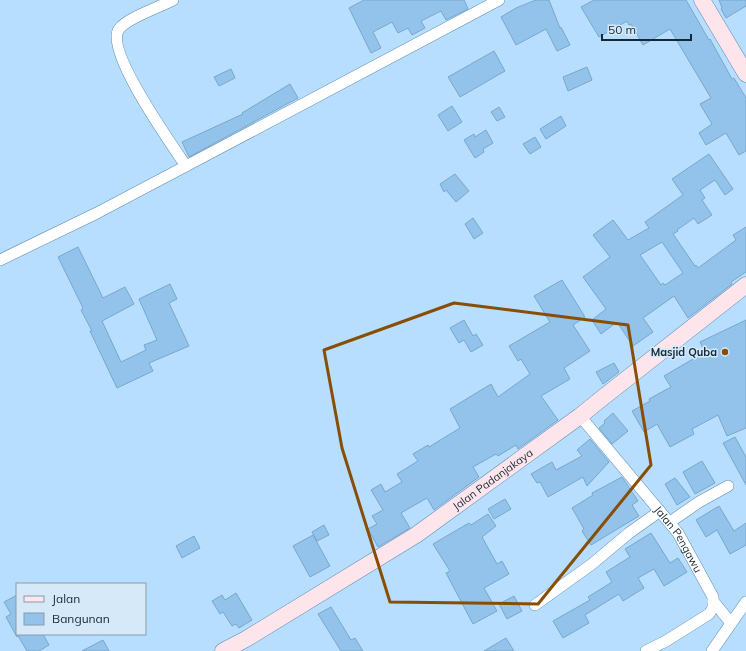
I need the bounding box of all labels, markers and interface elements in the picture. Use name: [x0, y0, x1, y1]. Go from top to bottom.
scale bar: [602, 16, 691, 42]
text: 50 m: [608, 22, 636, 37]
place label: Masjid Quba: [651, 345, 717, 359]
marker: Masjid Quba: [720, 347, 730, 357]
street label: Jalan Padanjakaya: [450, 446, 536, 513]
street label: Jalan Pengawu: [651, 503, 705, 575]
legend: [16, 583, 146, 635]
text: Jalan: [52, 591, 80, 606]
text: Bangunan: [52, 611, 110, 626]

